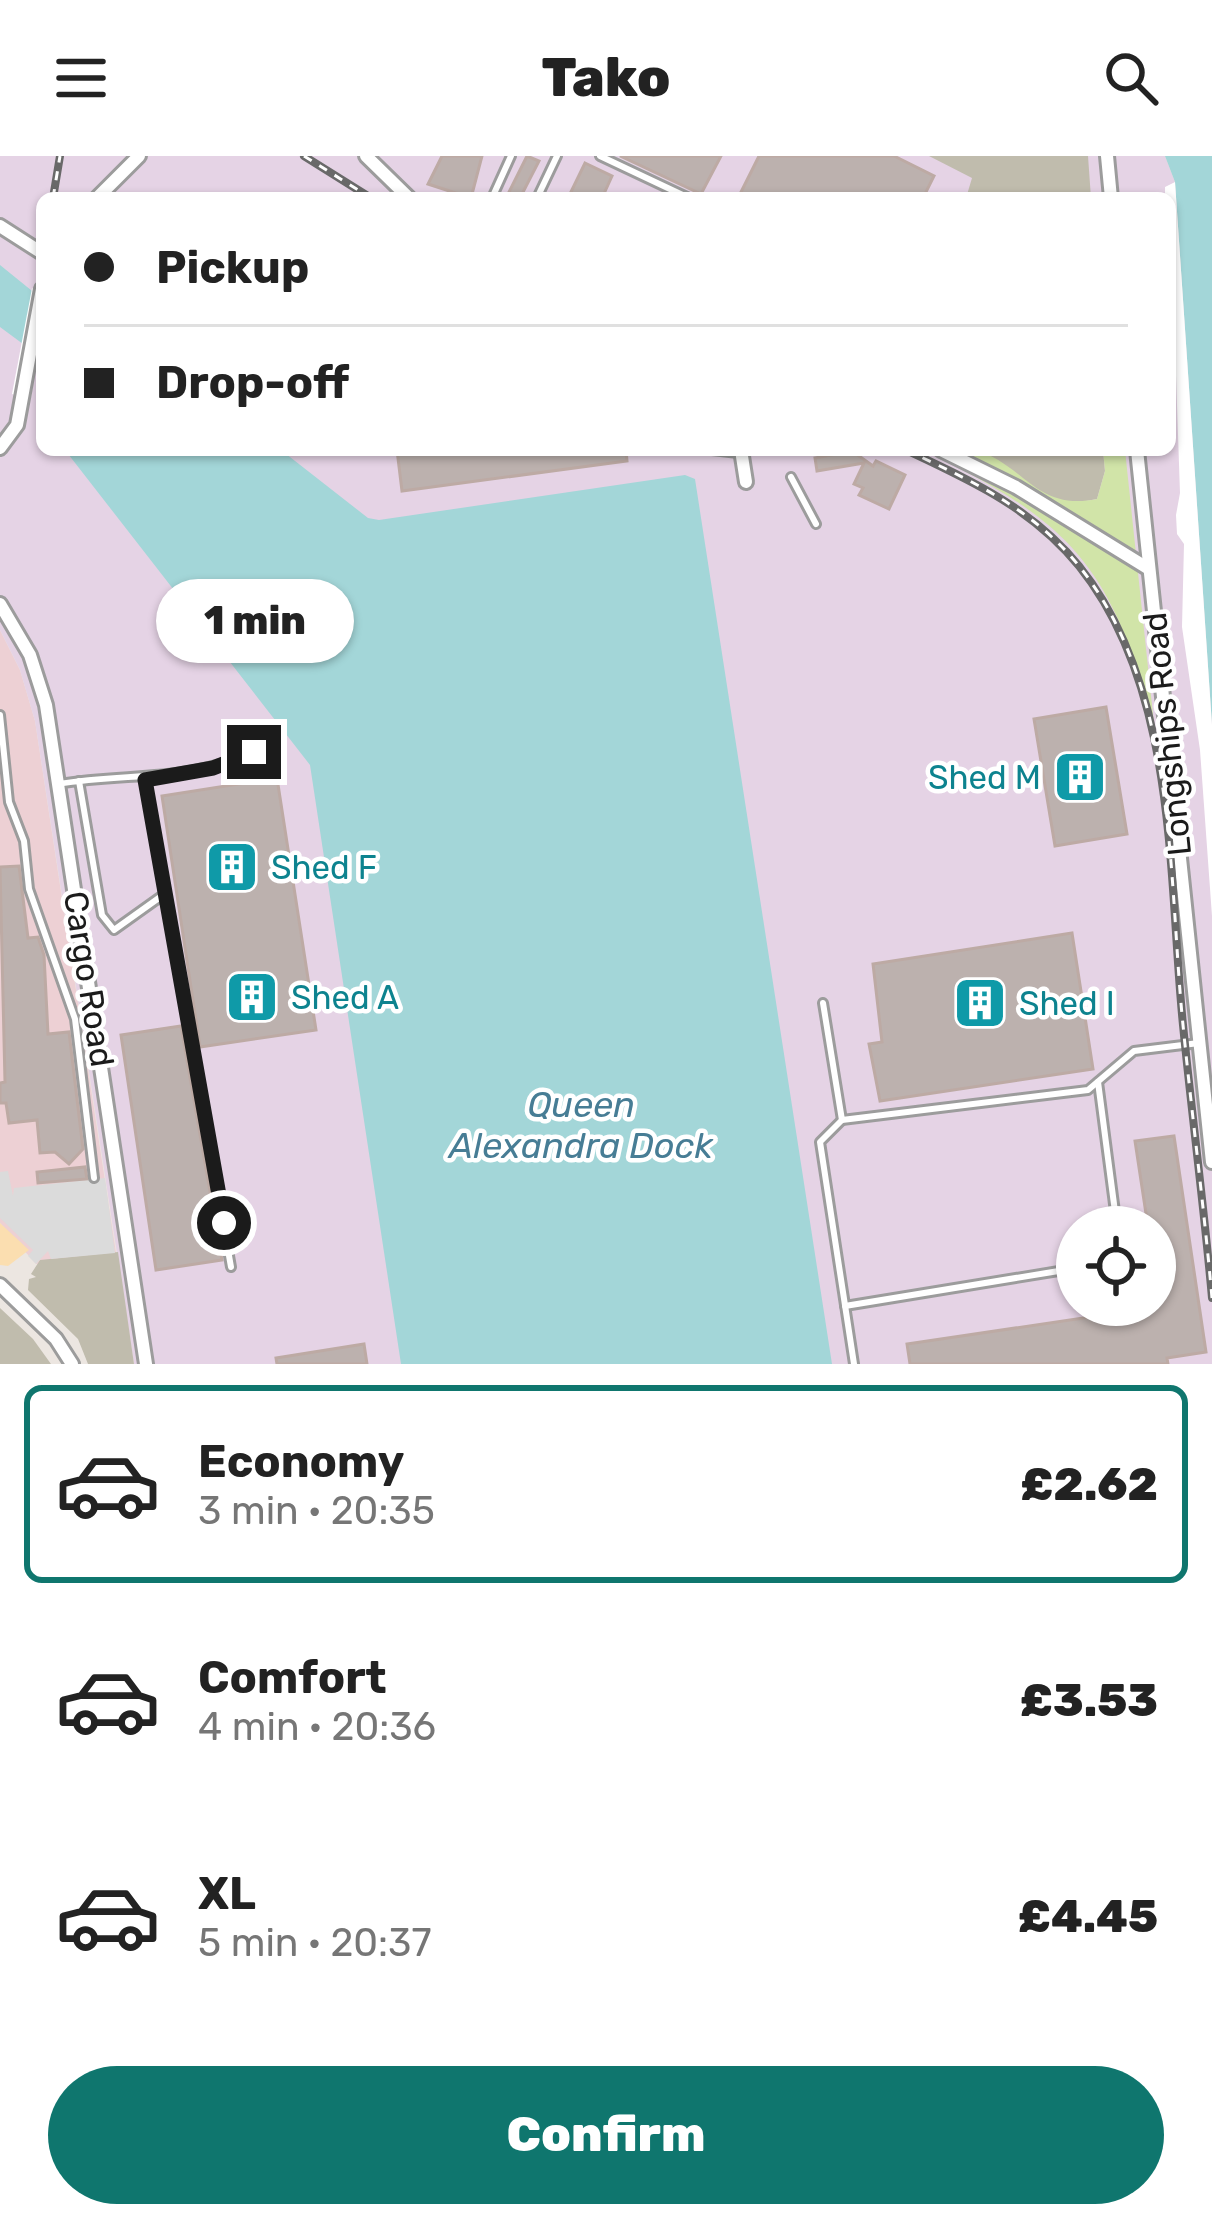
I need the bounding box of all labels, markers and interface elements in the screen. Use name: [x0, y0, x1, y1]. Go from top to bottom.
icon: menu: [48, 45, 114, 111]
icon: search: [1098, 45, 1164, 111]
text: Tako: [542, 46, 671, 110]
text: Pickup: [156, 241, 309, 294]
text: Drop-off: [156, 356, 349, 409]
callout: 1 min: [155, 578, 353, 662]
text: 1 min: [204, 598, 306, 644]
street label: Longships Road: [1135, 610, 1199, 858]
route end: [227, 725, 281, 779]
building icon: Shed M: [1052, 749, 1108, 805]
place label: Shed M: [928, 758, 1041, 797]
building icon: Shed F: [204, 839, 260, 895]
place label: Shed F: [271, 848, 377, 887]
street label: Cargo Road: [56, 888, 122, 1070]
building icon: Shed A: [224, 969, 280, 1025]
building icon: Shed I: [952, 975, 1008, 1031]
place label: Shed A: [291, 978, 399, 1017]
place label: Shed I: [1019, 984, 1115, 1023]
water label: Queen Alexandra Dock: [447, 1083, 713, 1167]
route start: [197, 1196, 251, 1250]
map controls: [1056, 1206, 1176, 1326]
button: locate: [1056, 1206, 1176, 1326]
icon: car: [54, 1430, 162, 1538]
text: Economy: [198, 1435, 404, 1488]
text: £2.62: [1020, 1458, 1158, 1511]
text: 3 min · 20:35: [198, 1488, 435, 1534]
icon: car: [54, 1646, 162, 1754]
text: Comfort: [198, 1651, 387, 1704]
text: £3.53: [1020, 1674, 1158, 1727]
text: 4 min · 20:36: [198, 1704, 436, 1750]
icon: car: [54, 1862, 162, 1970]
text: XL: [198, 1867, 256, 1920]
text: £4.45: [1018, 1890, 1158, 1943]
text: 5 min · 20:37: [198, 1920, 432, 1966]
button: Confirm: [48, 2066, 1164, 2204]

